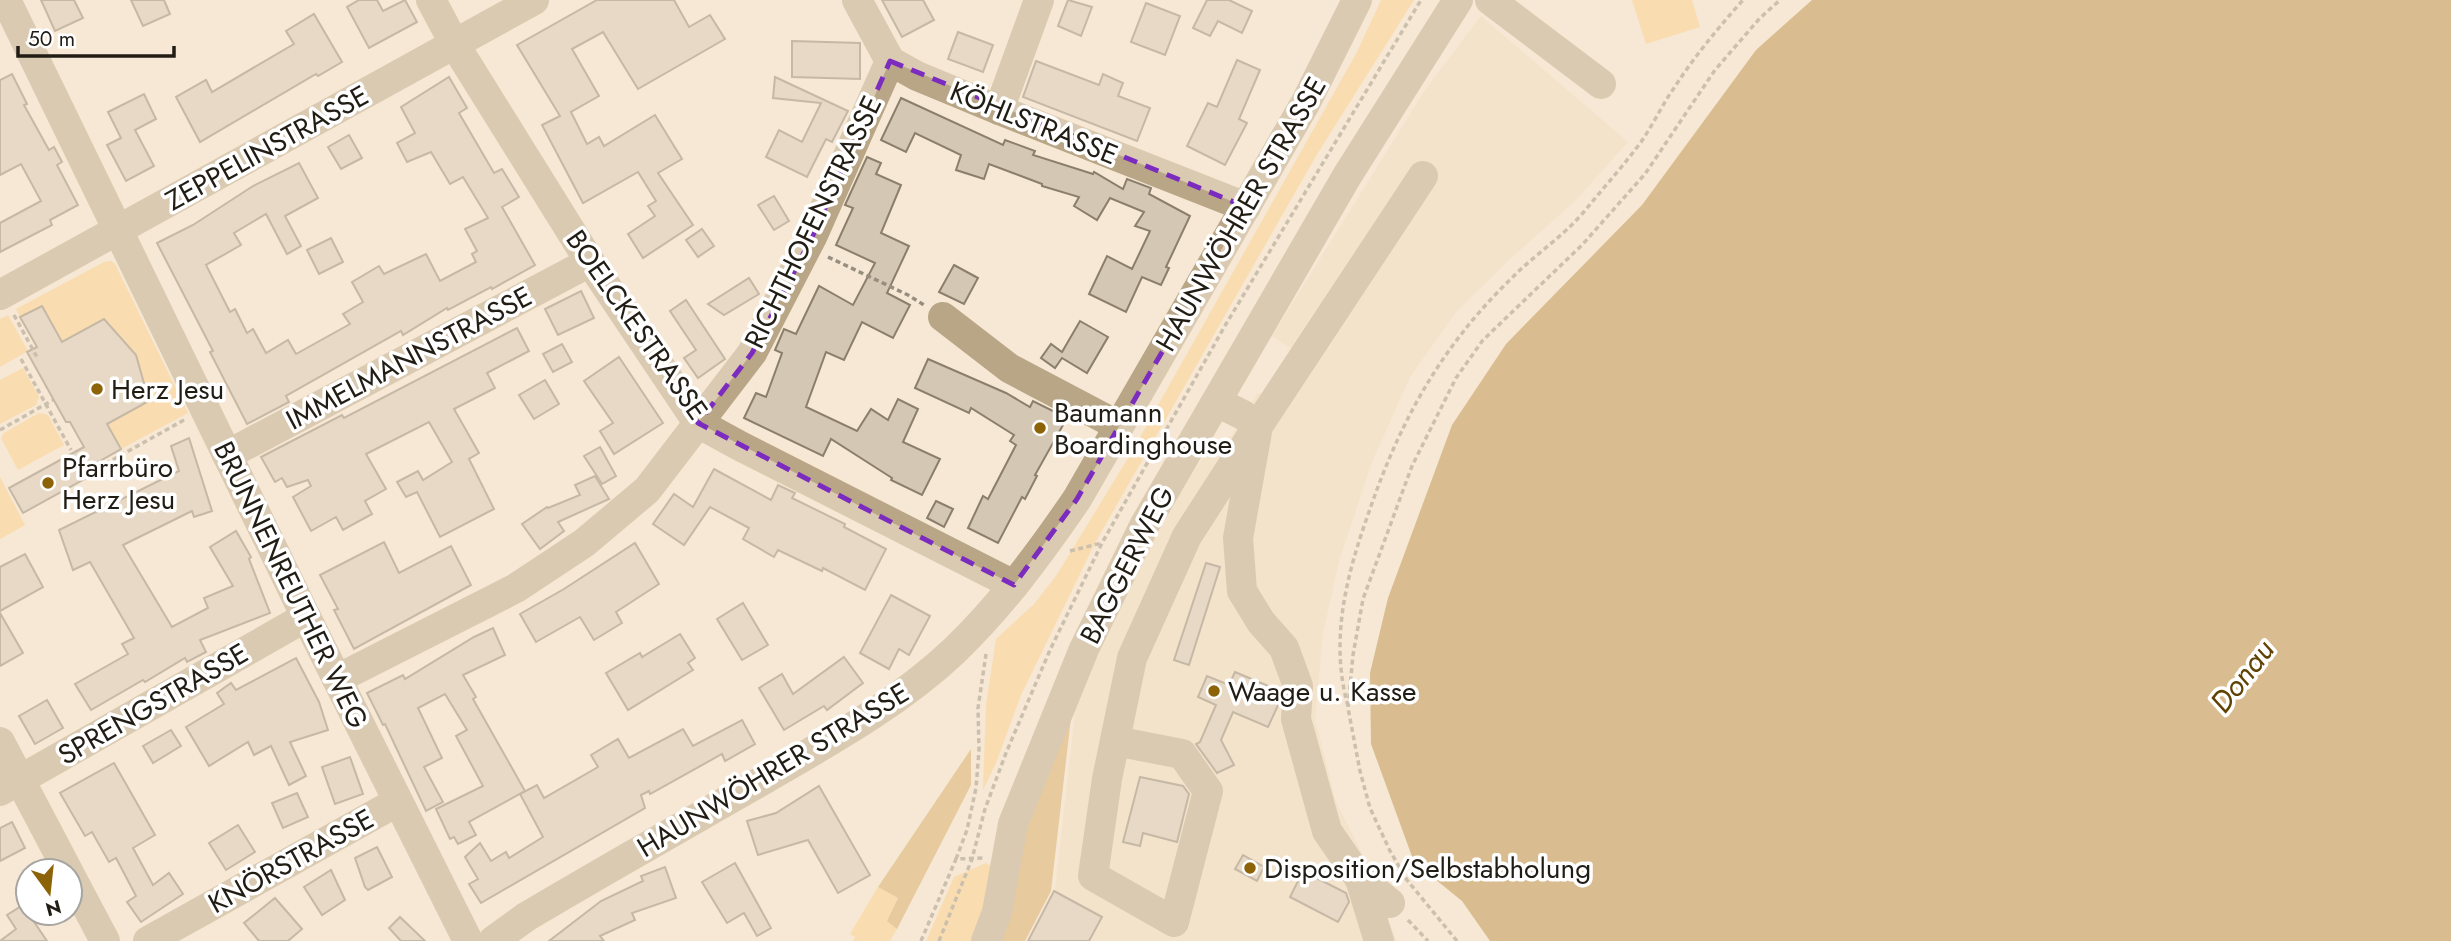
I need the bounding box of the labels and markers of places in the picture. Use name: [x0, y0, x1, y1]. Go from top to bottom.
place label: Herz Jesu: [111, 369, 224, 410]
marker: Herz Jesu: [89, 381, 105, 397]
place label: Baumann Boardinghouse: [1054, 392, 1232, 465]
marker: Baumann Boardinghouse: [1032, 420, 1048, 436]
place label: Pfarrbüro Herz Jesu: [62, 447, 175, 520]
marker: Pfarrbüro Herz Jesu: [40, 475, 56, 491]
place label: Waage u. Kasse: [1228, 671, 1416, 712]
marker: Waage u. Kasse: [1206, 683, 1222, 699]
place label: Disposition/Selbstabholung: [1264, 848, 1591, 889]
marker: Disposition/Selbstabholung: [1242, 860, 1258, 876]

